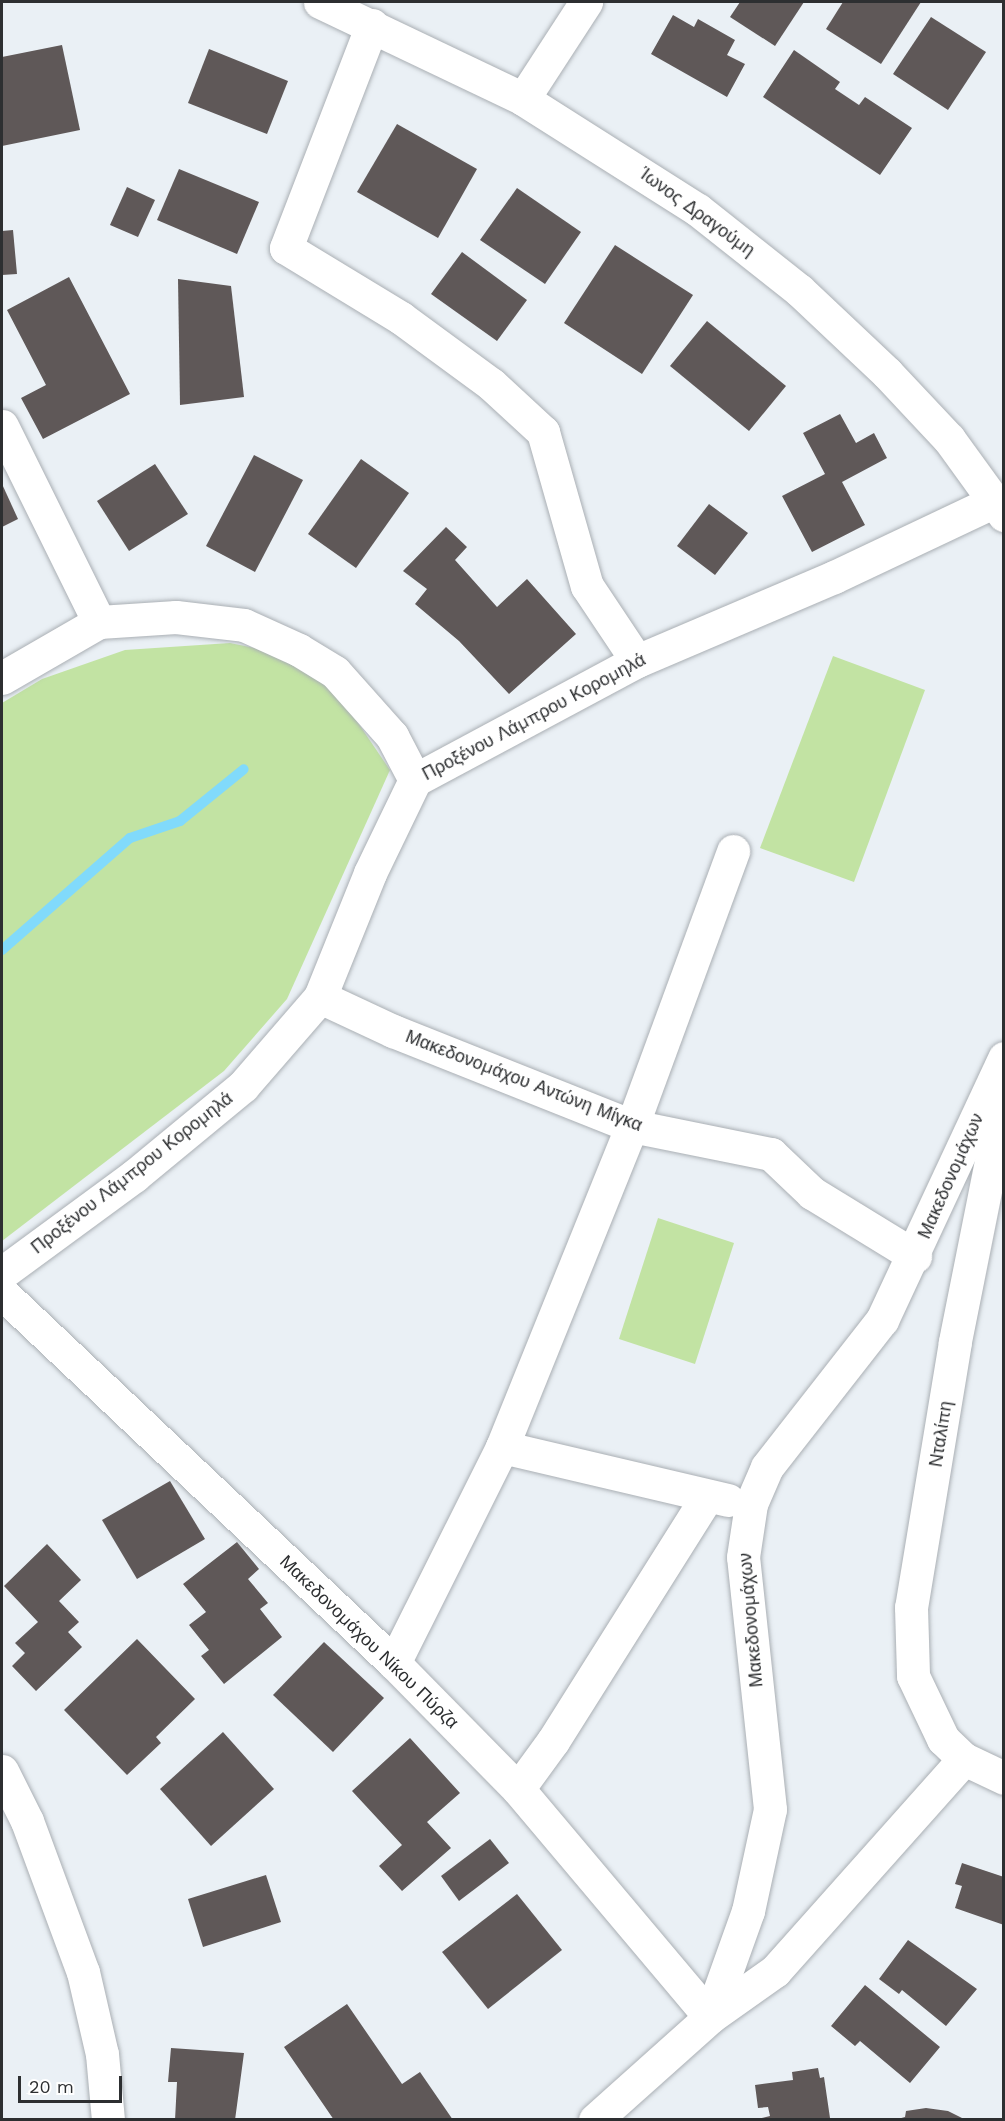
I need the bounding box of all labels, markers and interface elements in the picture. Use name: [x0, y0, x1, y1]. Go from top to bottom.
street label: Ίωνος Δραγούμη: [635, 163, 759, 261]
street label: Προξένου Λάμπρου Κορομηλά: [419, 649, 649, 785]
street label: Μακεδονομάχου Αντώνη Μίγκα: [403, 1026, 645, 1136]
street label: Προξένου Λάμπρου Κορομηλά: [27, 1088, 237, 1258]
street label: Μακεδονομάχων: [914, 1110, 988, 1242]
street label: Νταλίπη: [925, 1399, 957, 1469]
street label: Μακεδονομάχου Νίκου Πύρζα: [275, 1551, 463, 1733]
street label: Μακεδονομάχων: [734, 1552, 768, 1688]
scale bar: [21, 2064, 124, 2102]
text: 20 m: [29, 2076, 74, 2097]

